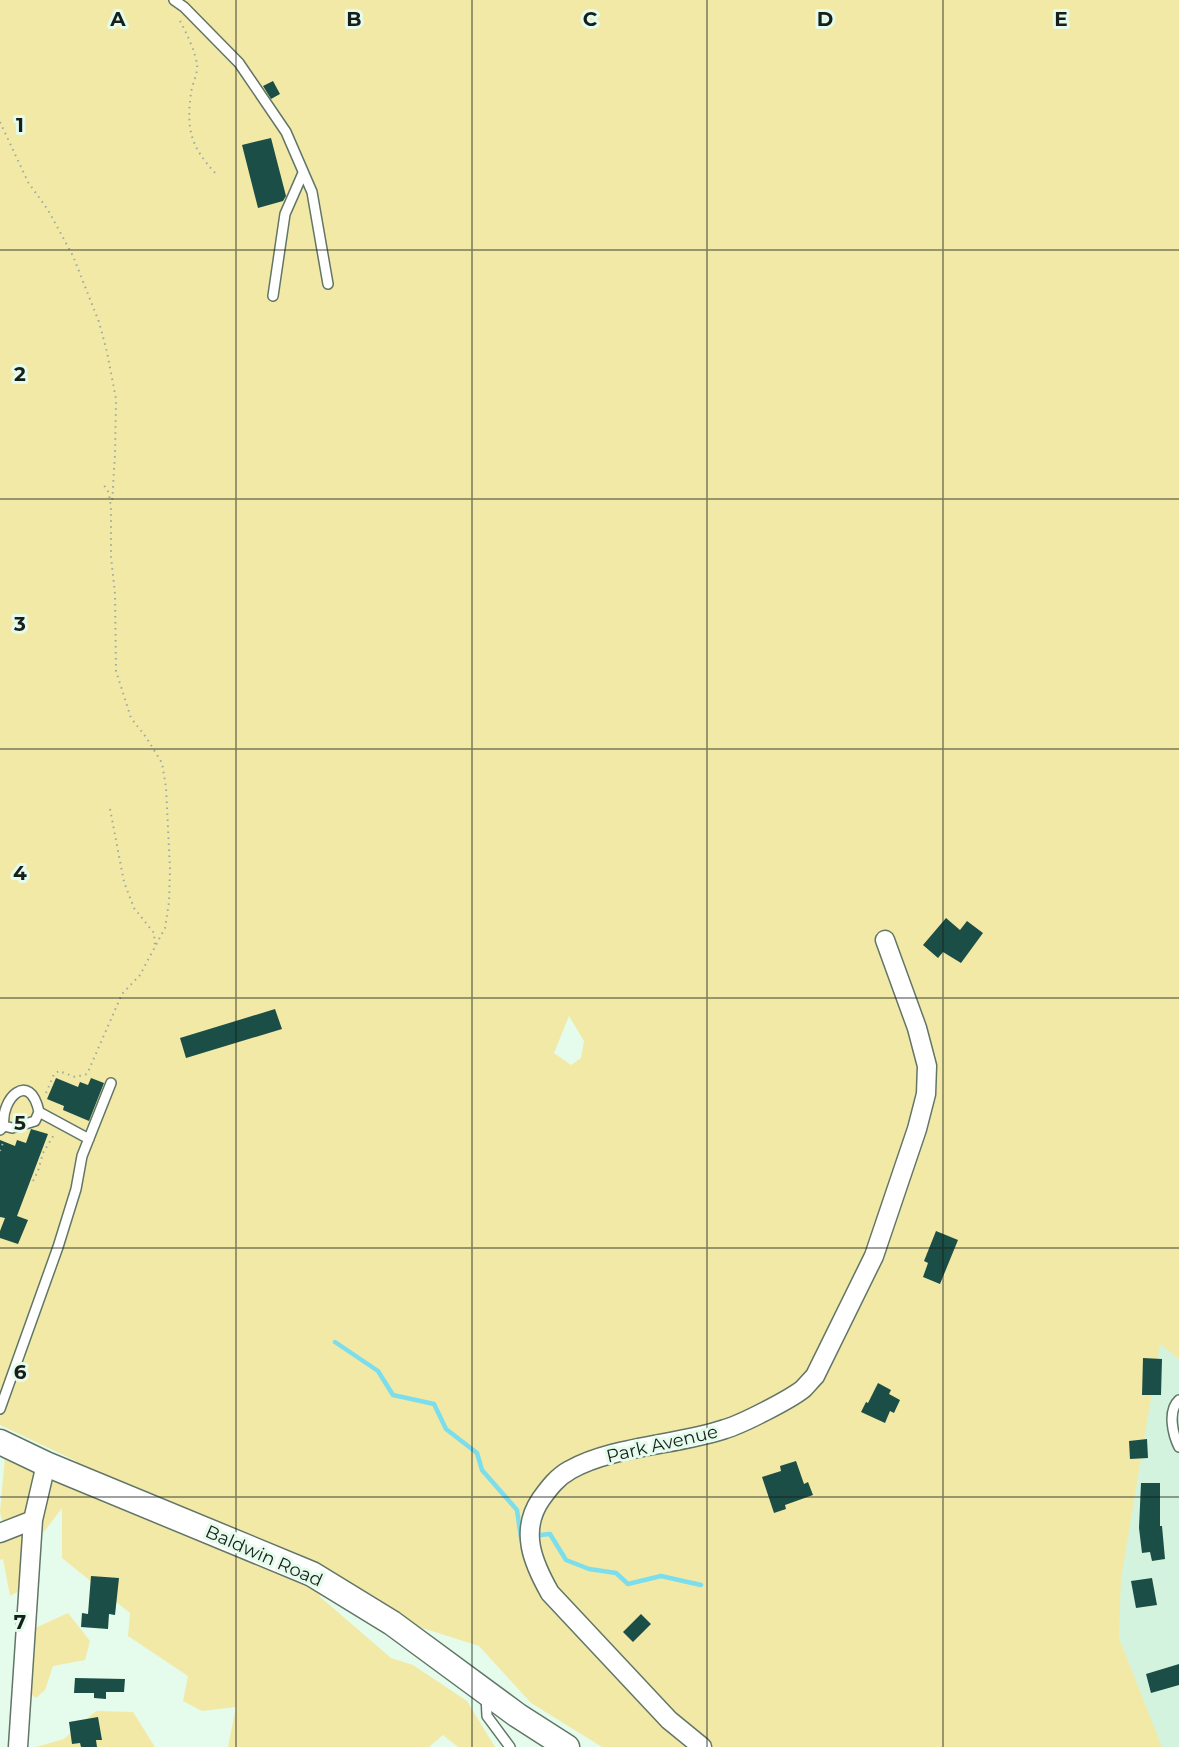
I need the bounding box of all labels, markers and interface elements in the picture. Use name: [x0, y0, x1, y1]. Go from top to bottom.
text: A: [109, 7, 126, 31]
text: B: [346, 7, 362, 31]
text: C: [583, 7, 598, 31]
text: D: [817, 7, 833, 31]
text: E: [1054, 7, 1068, 31]
text: 1: [16, 113, 24, 137]
text: 2: [14, 362, 26, 386]
text: 3: [13, 612, 26, 636]
text: 4: [13, 861, 27, 885]
text: 5: [14, 1111, 26, 1135]
text: 6: [14, 1360, 27, 1384]
street label: Park Avenue: [604, 1420, 720, 1468]
street label: Baldwin Road: [202, 1520, 326, 1592]
text: 7: [14, 1610, 26, 1634]

